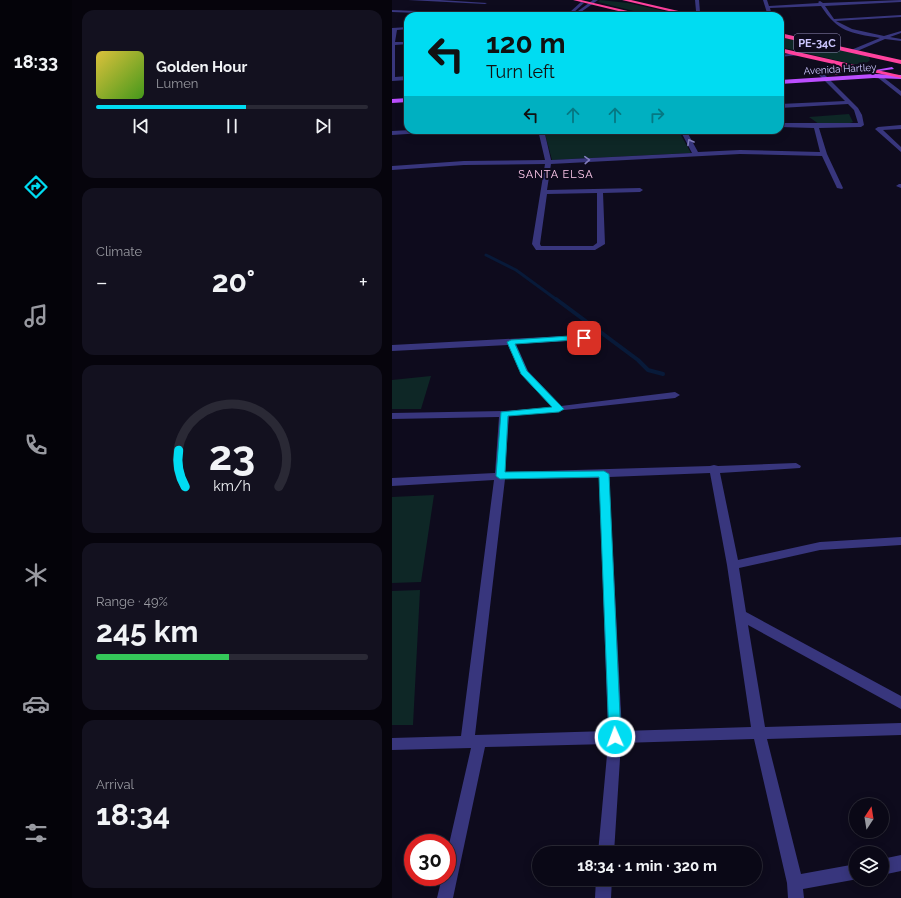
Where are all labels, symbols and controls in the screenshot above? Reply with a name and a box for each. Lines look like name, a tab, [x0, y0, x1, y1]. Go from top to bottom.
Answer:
text: 120 m	[486, 27, 566, 60]
icon: left	[420, 28, 472, 80]
road number: PE-34C	[794, 34, 840, 52]
text: 18:33	[14, 51, 58, 72]
text: Golden Hour	[156, 58, 247, 76]
text: Turn left	[486, 61, 555, 82]
street label: Avenida Hartley	[803, 62, 877, 76]
text: Lumen	[156, 76, 198, 91]
icon: left	[520, 104, 542, 126]
icon: ahead	[562, 104, 584, 126]
icon: ahead	[604, 104, 626, 126]
icon: right	[646, 104, 668, 126]
icon: previous	[130, 115, 152, 137]
icon: pause	[221, 115, 243, 137]
icon: next	[312, 115, 334, 137]
one-way arrow	[687, 139, 694, 146]
one-way arrow	[584, 156, 590, 165]
district label: SANTA ELSA	[518, 168, 594, 181]
icon: directions	[22, 173, 50, 201]
text: Climate	[96, 244, 142, 259]
text: 20°	[212, 264, 255, 299]
text: −	[96, 269, 108, 295]
text: +	[359, 269, 368, 295]
icon: music	[22, 302, 50, 330]
pin	[567, 321, 601, 355]
icon: arrive	[573, 327, 595, 349]
icon: phone	[22, 431, 50, 459]
text: 23	[209, 431, 255, 480]
text: km/h	[213, 478, 251, 494]
icon: climate	[22, 561, 50, 589]
text: Range · 49%	[96, 594, 168, 609]
text: 245 km	[96, 614, 199, 649]
icon: car	[22, 690, 50, 718]
position arrow	[594, 716, 636, 758]
text: Arrival	[96, 777, 134, 792]
text: 18:34	[96, 797, 170, 832]
north arrow	[849, 798, 889, 838]
map controls	[849, 798, 889, 886]
icon: filters	[22, 819, 50, 847]
speed limit sign: 30	[404, 834, 456, 886]
button: layers	[849, 846, 889, 886]
text: 18:34 · 1 min · 320 m	[577, 857, 717, 875]

